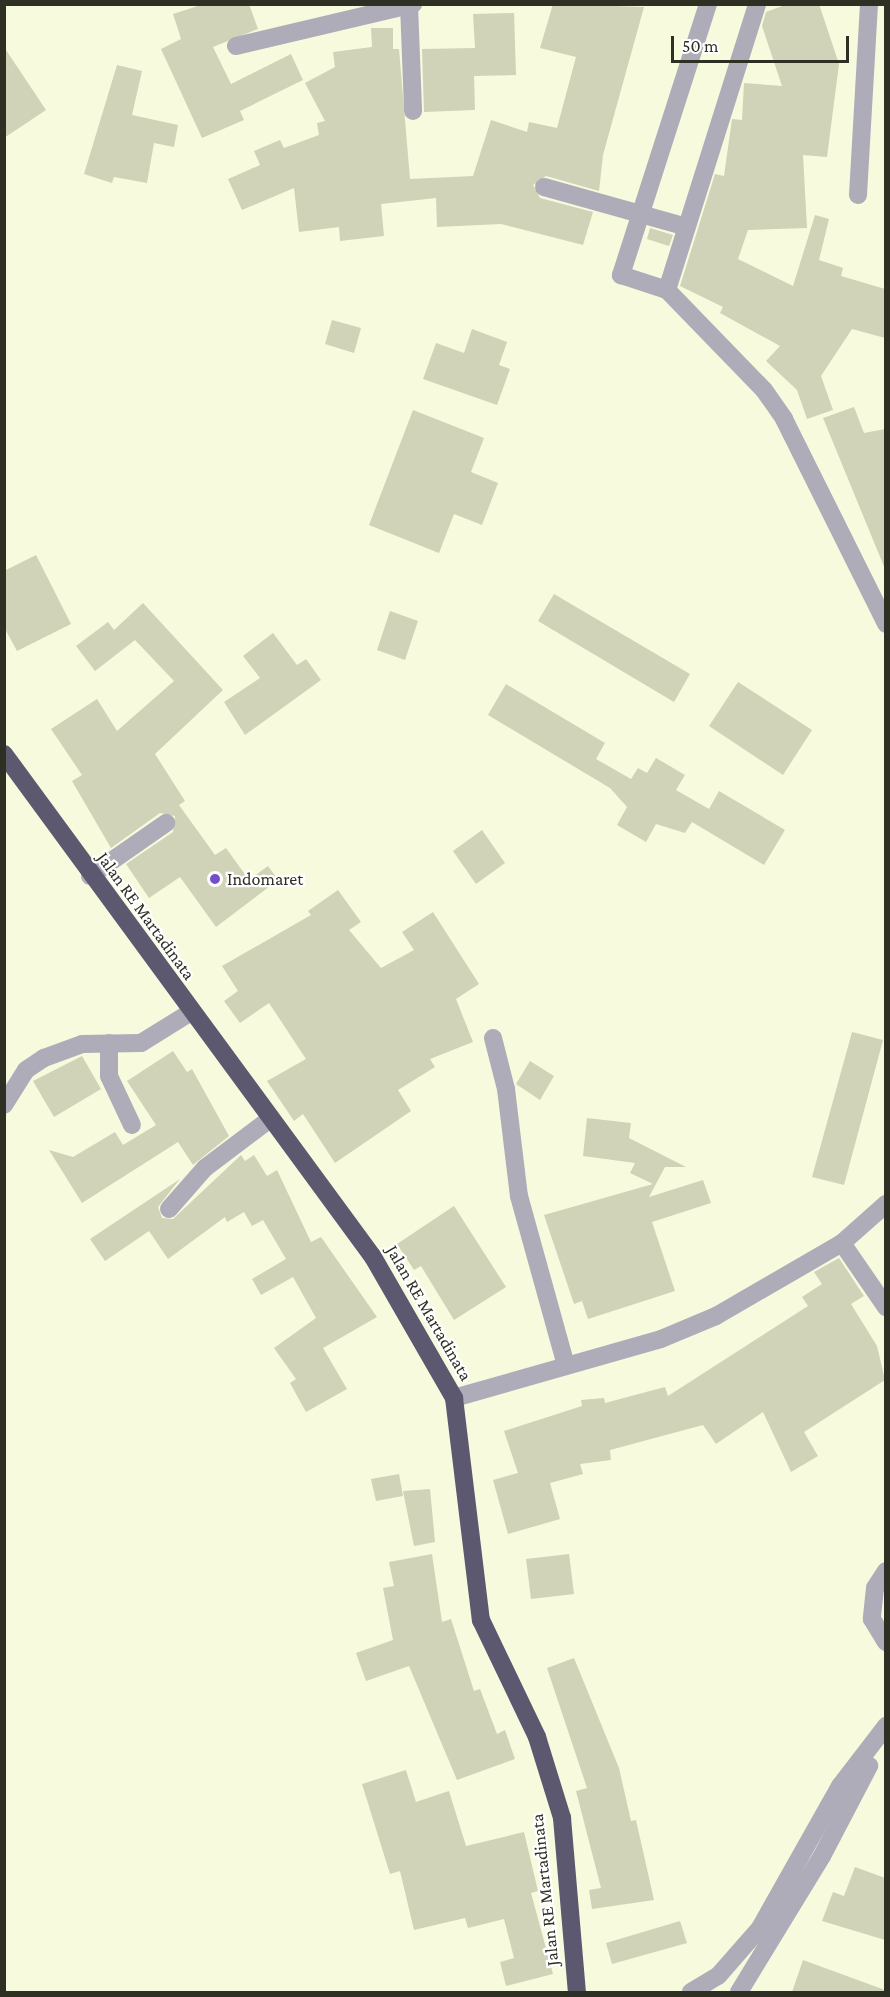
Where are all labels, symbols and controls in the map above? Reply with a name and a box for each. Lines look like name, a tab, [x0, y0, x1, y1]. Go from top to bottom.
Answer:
scale bar	[674, 24, 852, 62]
text: 50 m	[682, 36, 719, 56]
street label: Jalan RE Martadinata	[92, 848, 200, 984]
place label: Indomaret	[227, 868, 303, 890]
marker: Indomaret	[208, 872, 222, 886]
street label: Jalan RE Martadinata	[381, 1241, 477, 1385]
street label: Jalan RE Martadinata	[526, 1813, 564, 1967]

